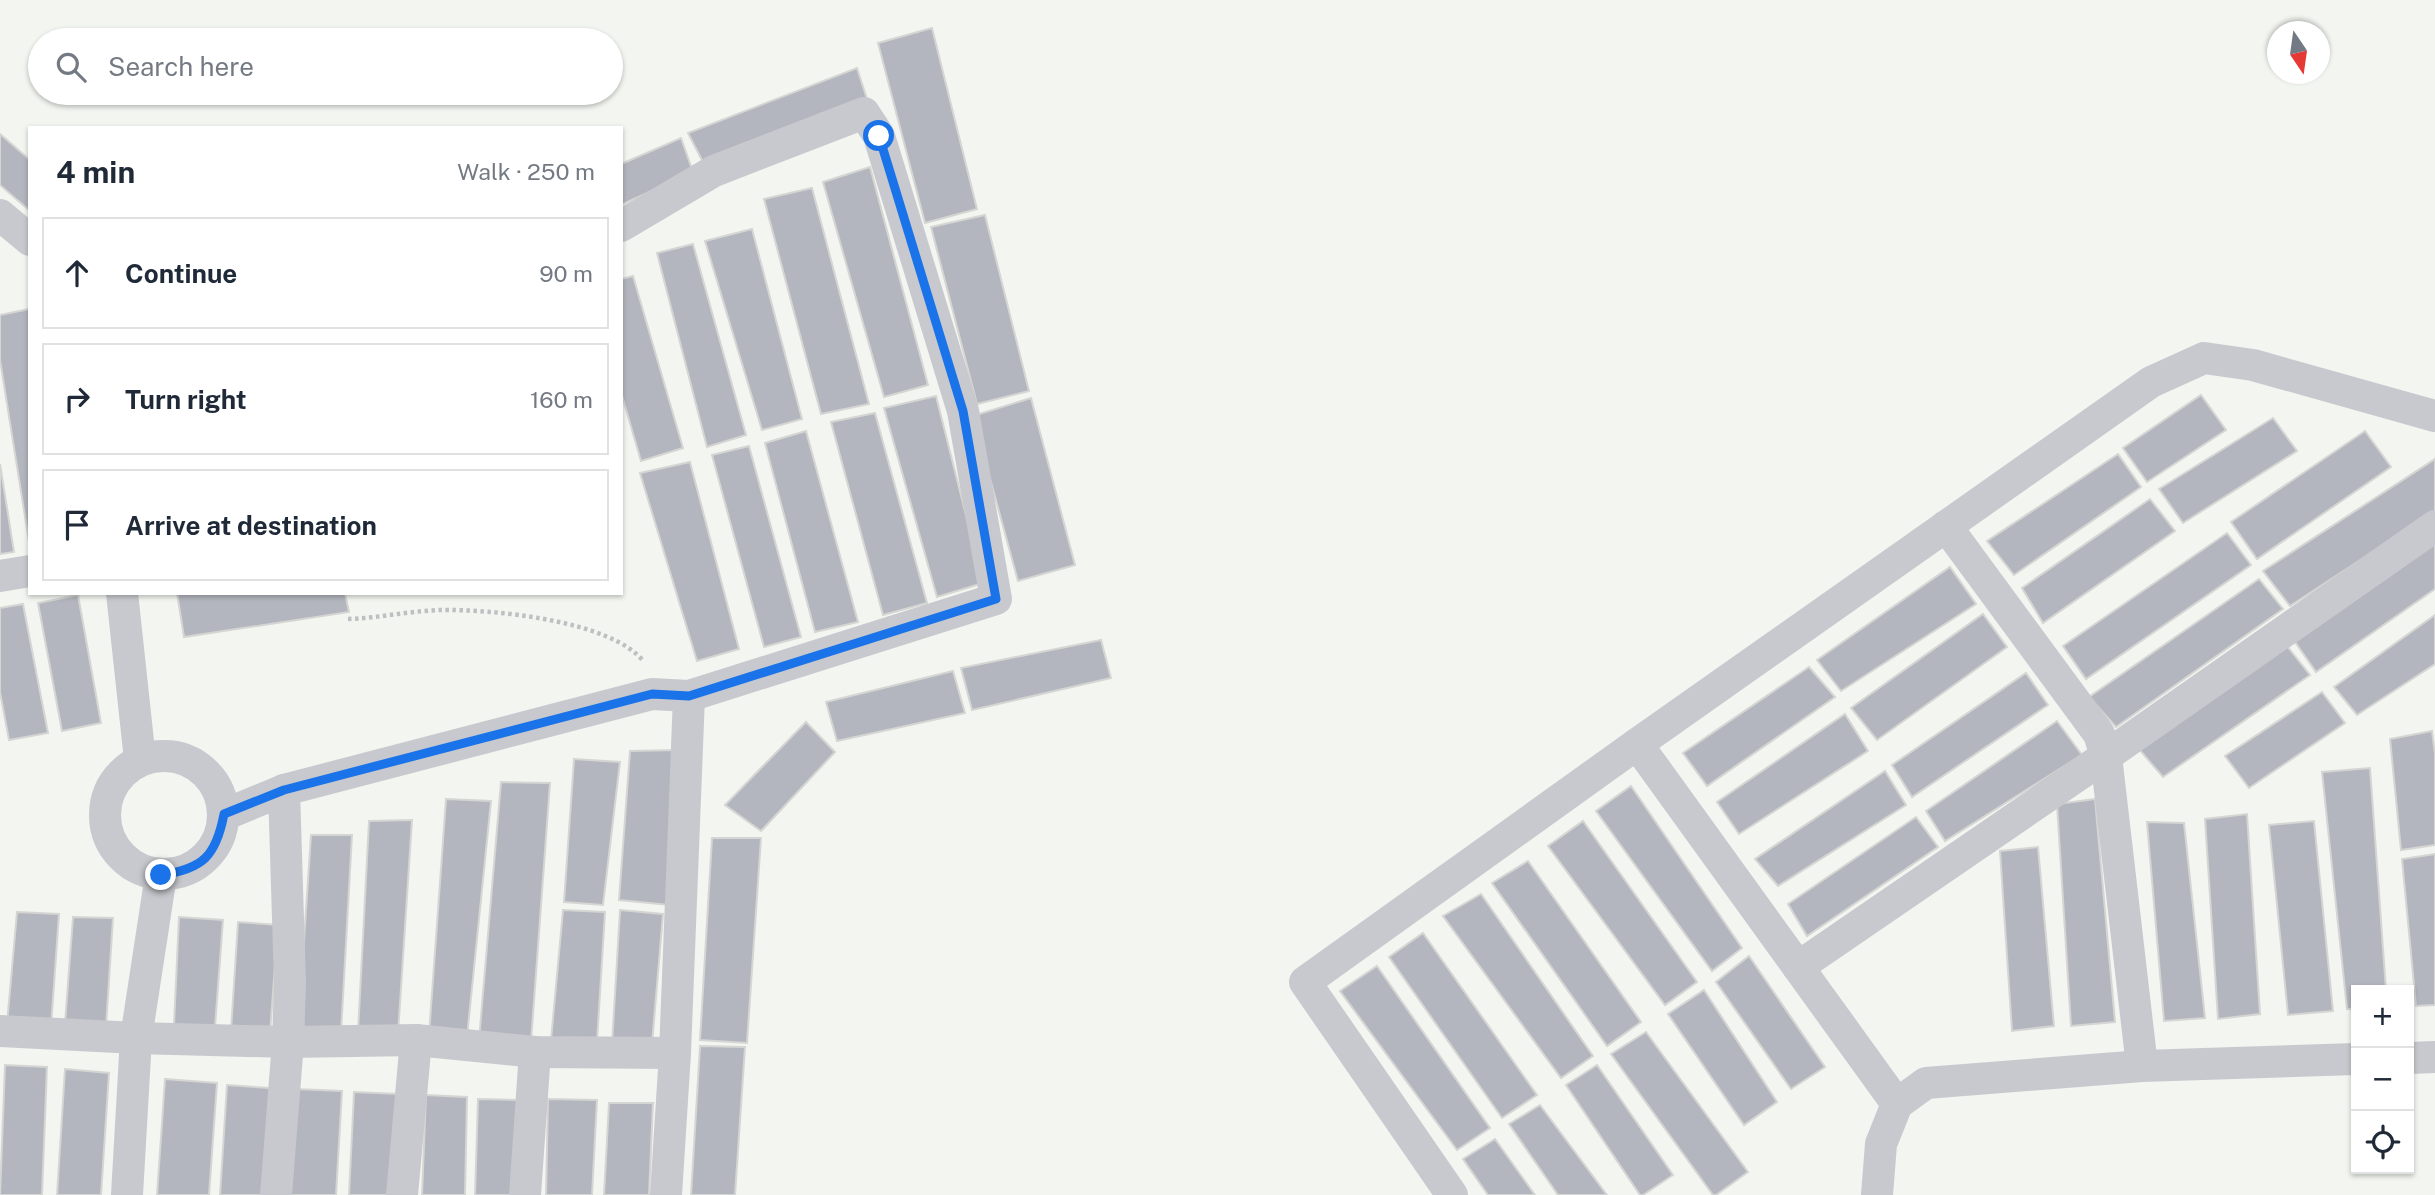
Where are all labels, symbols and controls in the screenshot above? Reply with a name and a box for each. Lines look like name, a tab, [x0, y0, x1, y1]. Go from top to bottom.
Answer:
north arrow	[2267, 21, 2330, 84]
search box	[28, 28, 623, 105]
icon: search	[52, 48, 90, 86]
text: Search here	[108, 51, 254, 82]
route start	[863, 120, 894, 151]
text: 4 min	[56, 154, 135, 190]
text: Walk · 250 m	[457, 158, 595, 185]
icon: ahead	[58, 254, 96, 292]
text: Continue	[125, 258, 237, 289]
text: 90 m	[539, 260, 593, 287]
icon: right	[58, 380, 96, 418]
text: Turn right	[125, 384, 247, 415]
text: 160 m	[530, 386, 593, 413]
icon: arrive	[58, 506, 96, 544]
text: Arrive at destination	[125, 510, 377, 541]
route end	[145, 859, 176, 890]
map controls	[2351, 985, 2414, 1174]
button: +	[2351, 985, 2414, 1048]
button: −	[2351, 1048, 2414, 1111]
button: locate	[2351, 1111, 2414, 1174]

